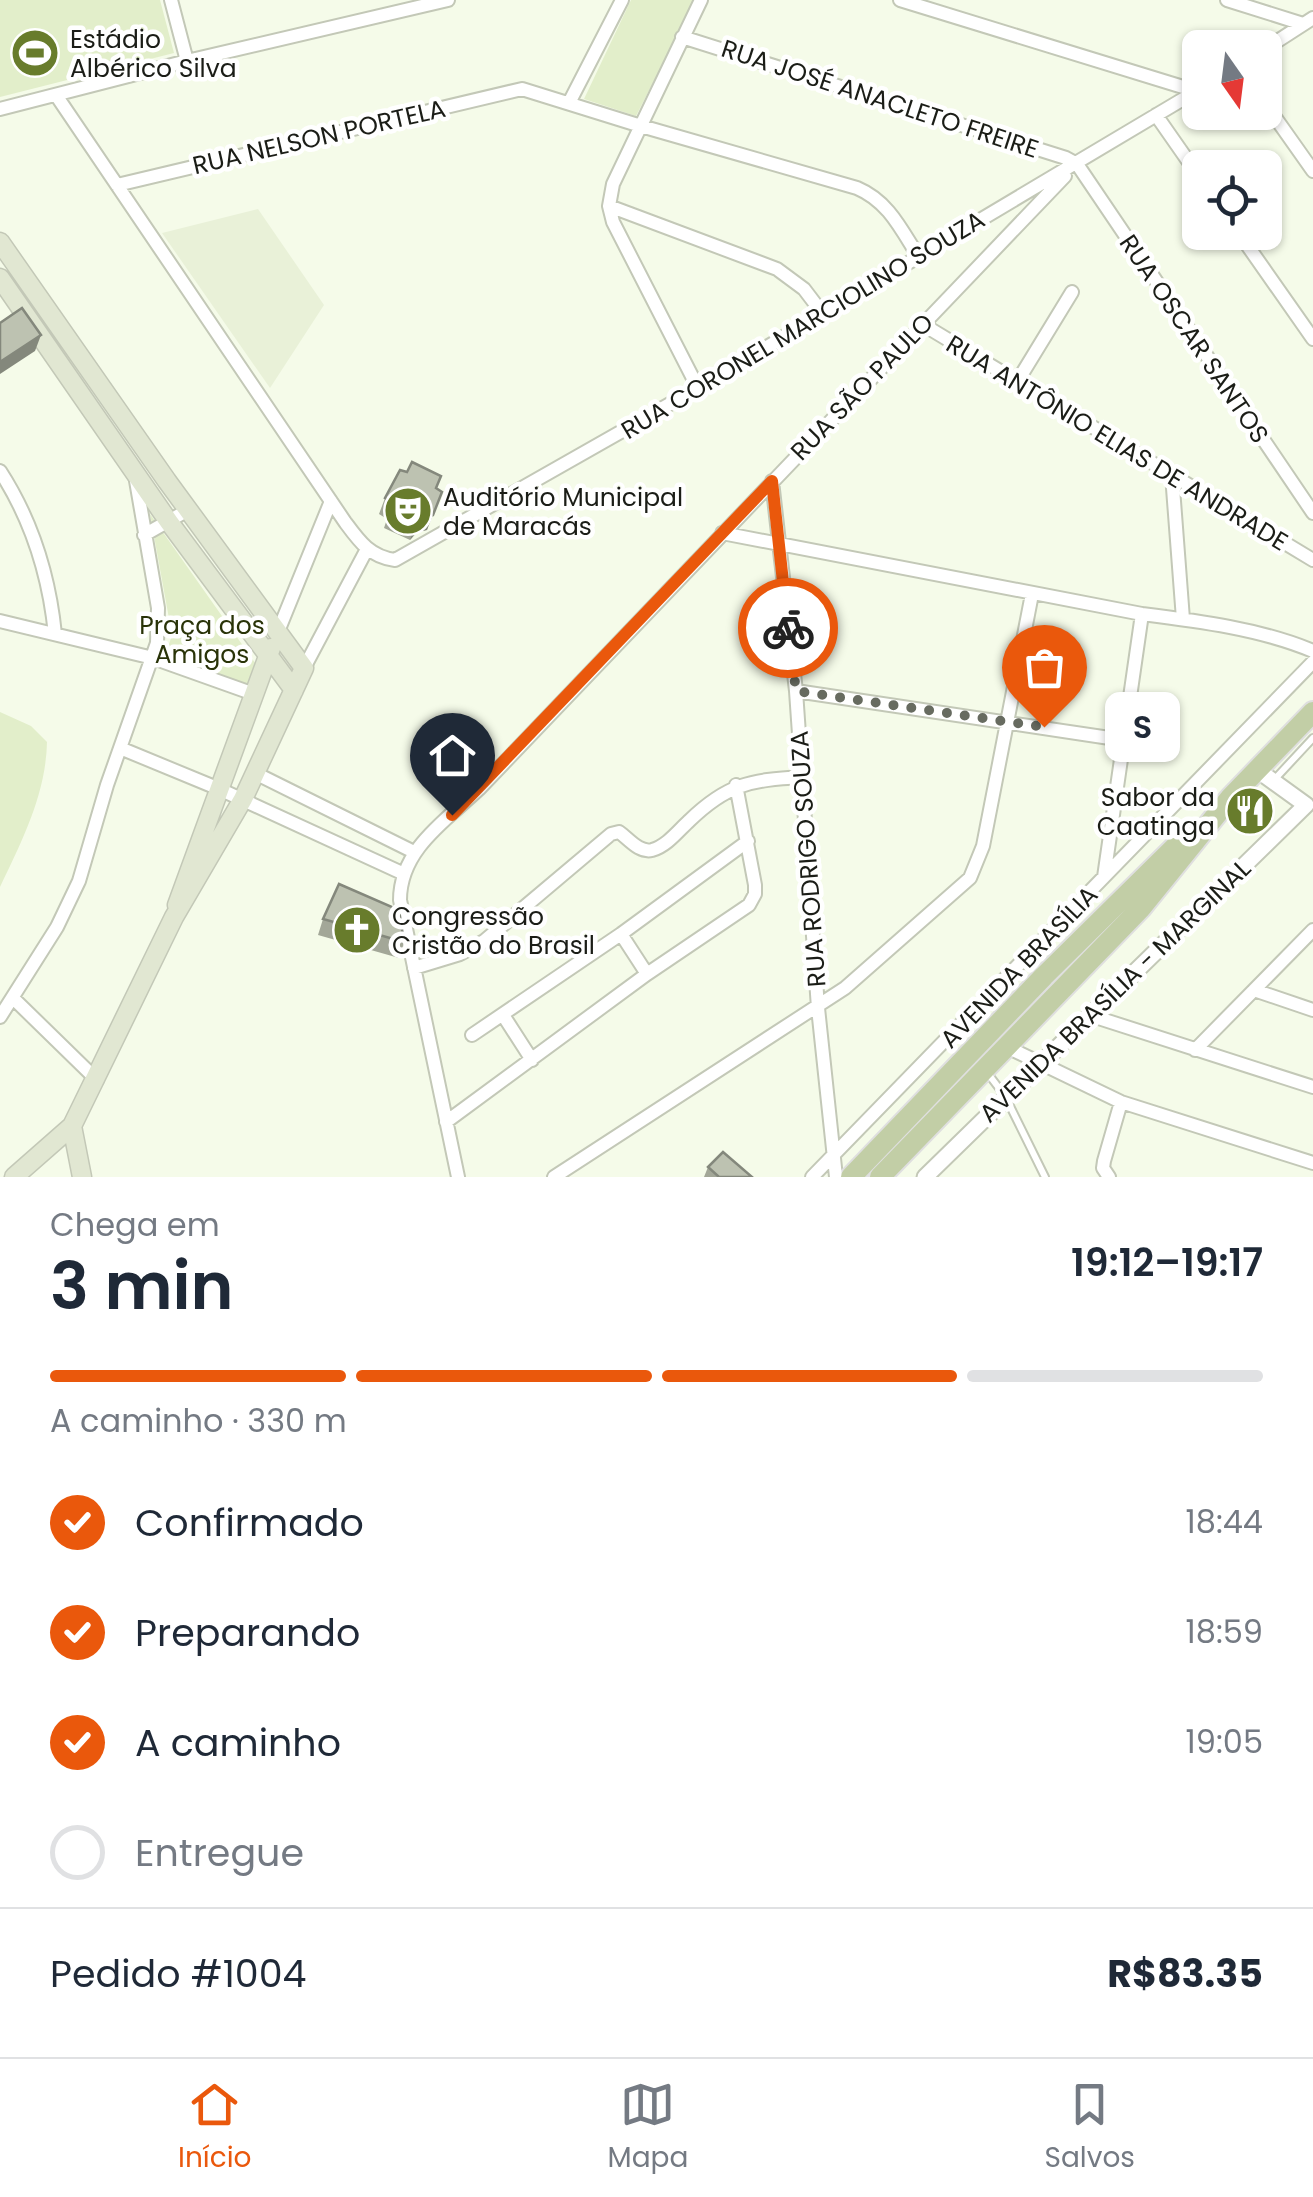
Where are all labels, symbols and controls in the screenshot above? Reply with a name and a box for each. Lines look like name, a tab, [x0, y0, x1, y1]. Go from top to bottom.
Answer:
place label: Estádio Albérico Silva	[70, 22, 237, 86]
sports icon: Estádio Albérico Silva	[9, 27, 61, 79]
north arrow	[1182, 30, 1282, 130]
map controls	[1182, 30, 1282, 250]
street label: RUA JOSÉ ANACLETO FREIRE	[717, 31, 1043, 167]
street label: RUA NELSON PORTELA	[189, 91, 449, 183]
button: locate	[1182, 150, 1282, 250]
street label: RUA CORONEL MARCIOLINO SOUZA	[615, 202, 991, 448]
street label: RUA OSCAR SANTOS	[1111, 228, 1277, 450]
street label: RUA SÃO PAULO	[783, 306, 941, 468]
street label: RUA ANTÔNIO ELIAS DE ANDRADE	[940, 327, 1294, 559]
place label: Auditório Municipal de Maracás	[443, 480, 683, 544]
theatre icon: Auditório Municipal de Maracás	[382, 485, 434, 537]
courier	[738, 578, 838, 678]
icon: bike	[761, 601, 816, 656]
park label: Praça dos Amigos	[139, 608, 265, 672]
pin	[1002, 625, 1087, 728]
icon: bag	[1017, 640, 1072, 695]
callout: S	[1104, 692, 1179, 762]
text: S	[1133, 704, 1152, 749]
pin	[410, 713, 495, 816]
icon: home	[425, 728, 480, 783]
street label: RUA RODRIGO SOUZA	[782, 730, 834, 988]
place label: Sabor da Caatinga	[1097, 780, 1215, 844]
restaurant icon: Sabor da Caatinga	[1224, 785, 1276, 837]
street label: AVENIDA BRASÍLIA - MARGINAL	[972, 851, 1259, 1130]
street label: AVENIDA BRASÍLIA	[932, 878, 1106, 1056]
place label: Congressão Cristão do Brasil	[392, 899, 595, 963]
church icon: Congressão Cristão do Brasil	[331, 904, 383, 956]
text: Chega em	[50, 1202, 220, 1247]
text: 19:12–19:17	[1071, 1236, 1263, 1289]
text: 3 min	[50, 1241, 234, 1332]
text: A caminho · 330 m	[50, 1398, 347, 1443]
icon: check	[50, 1495, 105, 1550]
text: Confirmado	[135, 1496, 364, 1549]
text: 18:44	[1185, 1499, 1263, 1544]
icon: check	[50, 1605, 105, 1660]
text: Preparando	[135, 1606, 360, 1659]
text: 18:59	[1185, 1609, 1263, 1654]
icon: check	[50, 1715, 105, 1770]
text: A caminho	[135, 1716, 341, 1769]
text: 19:05	[1186, 1719, 1263, 1764]
text: Entregue	[135, 1826, 304, 1879]
text: Pedido #1004	[50, 1947, 306, 2000]
text: R$83.35	[1107, 1947, 1263, 2000]
tab: Início	[178, 2077, 252, 2179]
tab: Mapa	[608, 2077, 688, 2179]
tab: Salvos	[1044, 2077, 1135, 2179]

